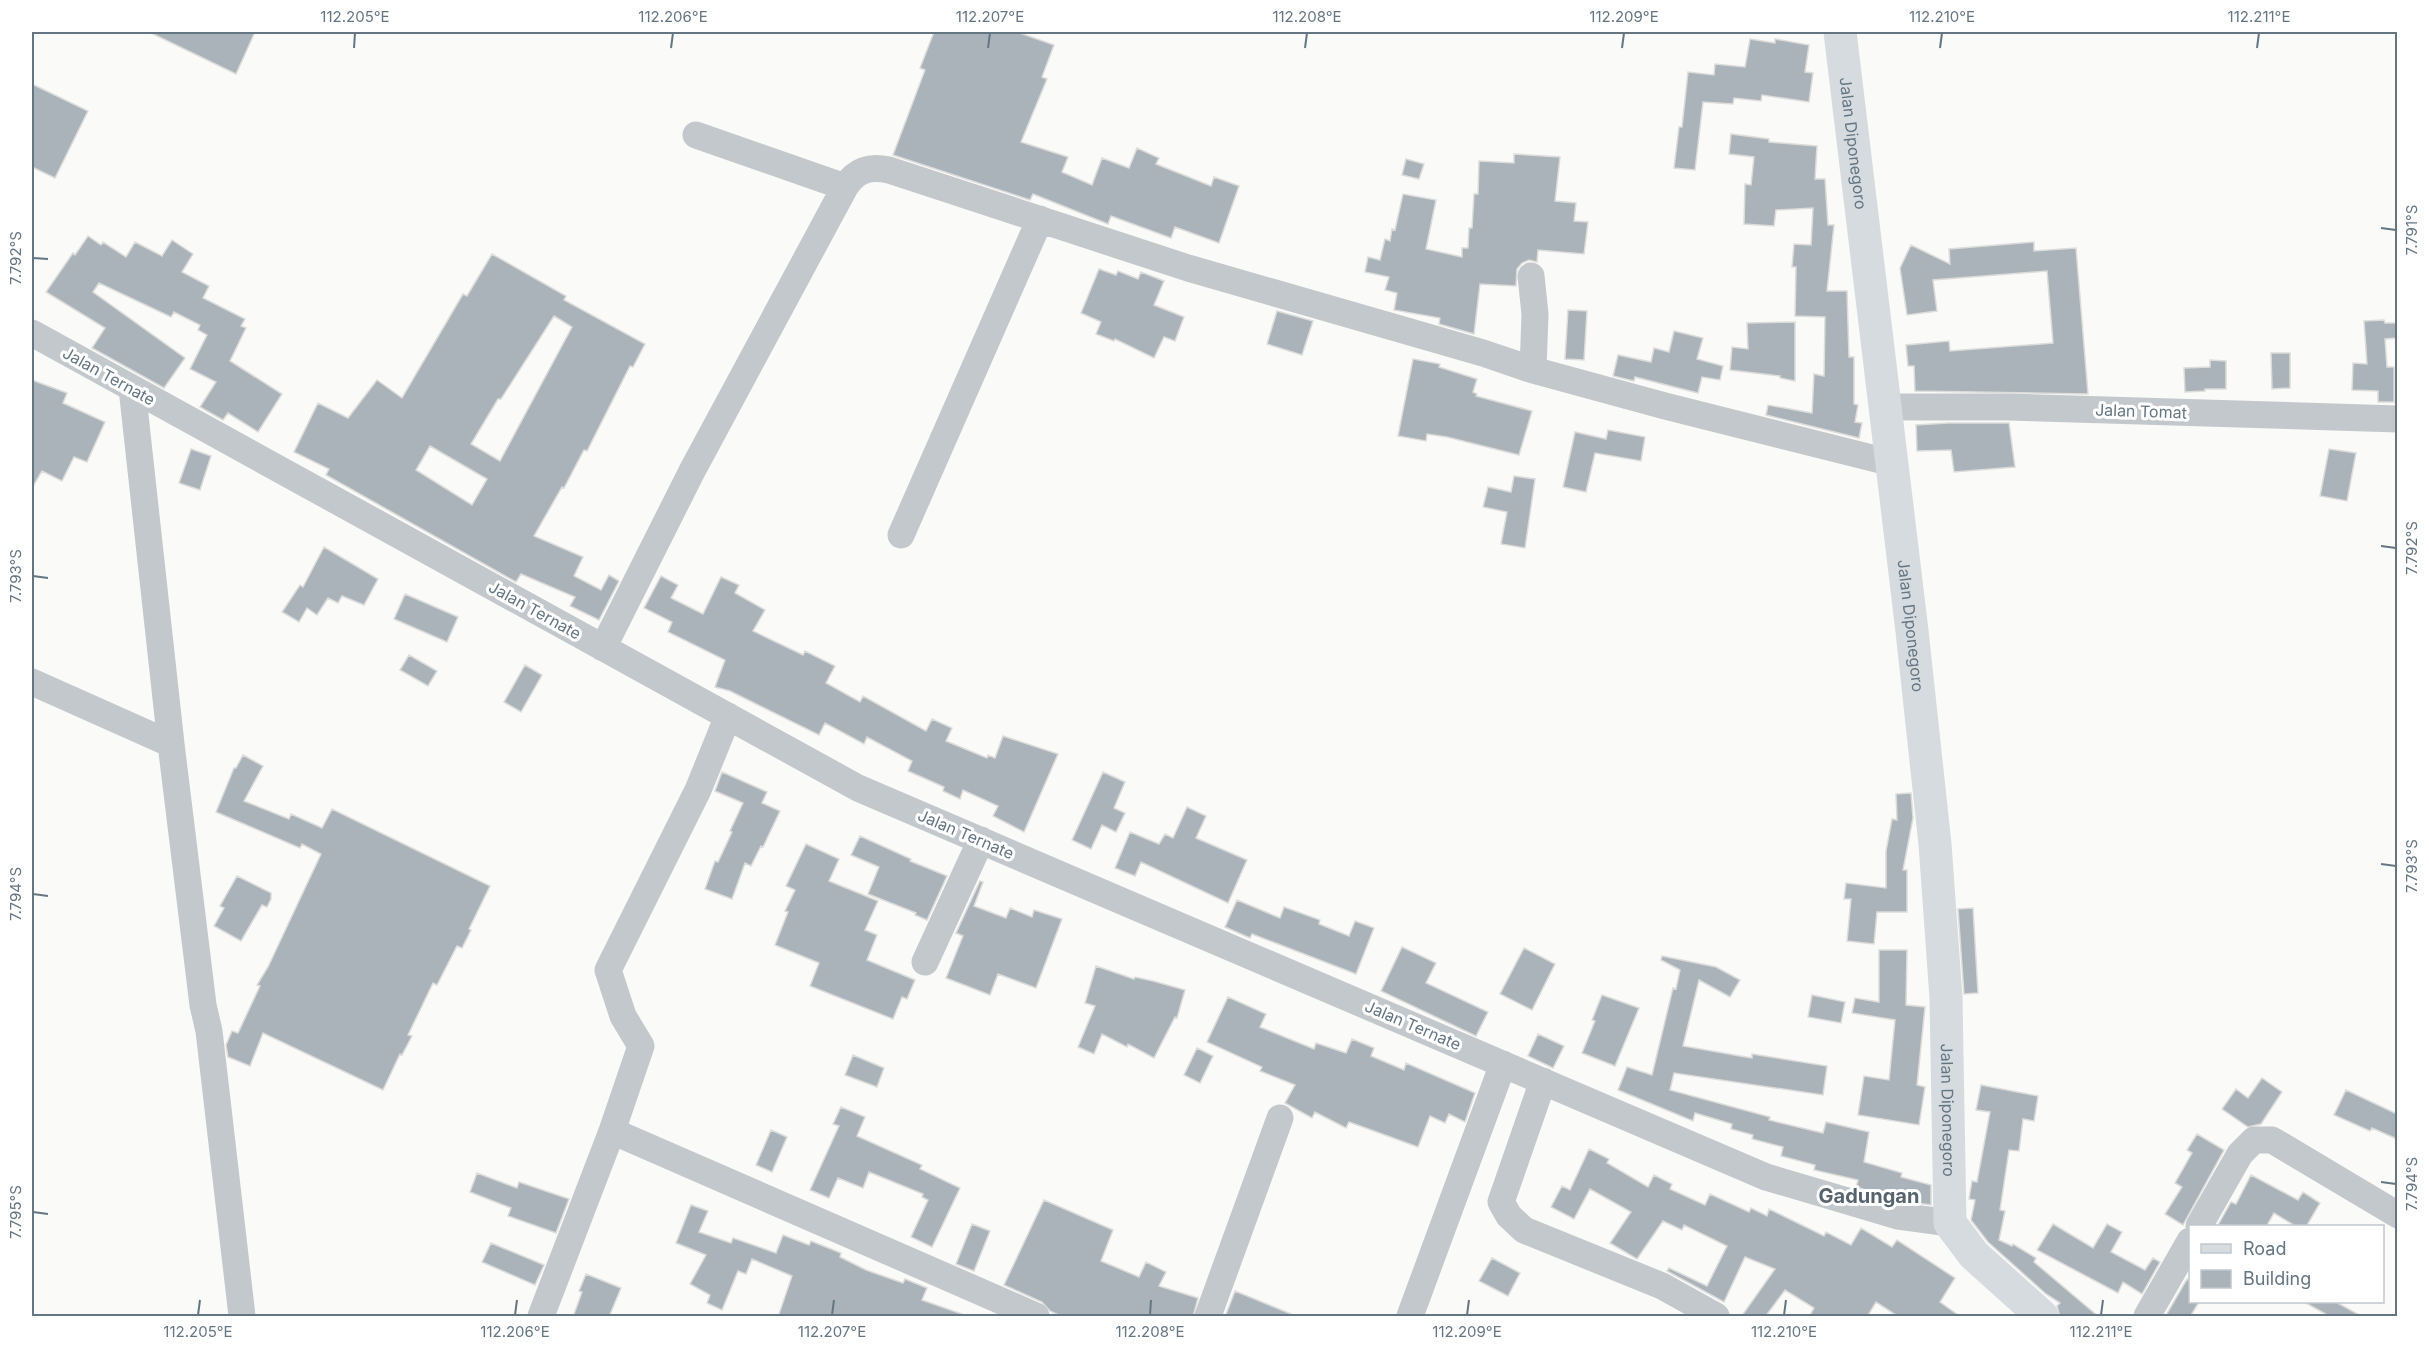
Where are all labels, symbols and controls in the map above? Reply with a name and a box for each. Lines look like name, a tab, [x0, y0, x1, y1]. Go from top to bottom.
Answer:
text: 112.205°E	[320, 7, 390, 26]
text: 112.206°E	[638, 7, 708, 26]
text: 112.207°E	[956, 7, 1024, 26]
text: 112.208°E	[1272, 7, 1342, 26]
text: 112.209°E	[1589, 7, 1659, 26]
text: 112.210°E	[1909, 7, 1975, 26]
text: 112.211°E	[2228, 7, 2290, 26]
street label: Jalan Diponegoro	[1835, 76, 1871, 211]
text: 7.791°S	[2402, 205, 2421, 255]
text: 7.792°S	[6, 231, 25, 285]
street label: Jalan Ternate	[59, 342, 159, 410]
street label: Jalan Tomat	[2095, 399, 2187, 423]
text: 7.792°S	[2402, 521, 2421, 575]
text: 7.793°S	[6, 549, 25, 603]
street label: Jalan Diponegoro	[1893, 558, 1929, 693]
street label: Jalan Ternate	[485, 576, 585, 644]
street label: Jalan Ternate	[915, 805, 1017, 863]
text: 7.793°S	[2402, 839, 2421, 893]
text: 7.794°S	[6, 867, 25, 921]
street label: Jalan Ternate	[1362, 996, 1464, 1054]
street label: Jalan Diponegoro	[1937, 1043, 1959, 1177]
text: 7.794°S	[2402, 1157, 2421, 1211]
district label: Gadungan	[1819, 1184, 1919, 1208]
text: 7.795°S	[6, 1185, 25, 1239]
legend	[2189, 1225, 2384, 1303]
text: Road	[2243, 1238, 2286, 1259]
text: Building	[2243, 1268, 2311, 1289]
text: 112.205°E	[163, 1322, 233, 1341]
text: 112.206°E	[480, 1322, 550, 1341]
text: 112.207°E	[798, 1322, 866, 1341]
text: 112.208°E	[1115, 1322, 1185, 1341]
text: 112.209°E	[1432, 1322, 1502, 1341]
text: 112.210°E	[1751, 1322, 1817, 1341]
text: 112.211°E	[2070, 1322, 2132, 1341]

